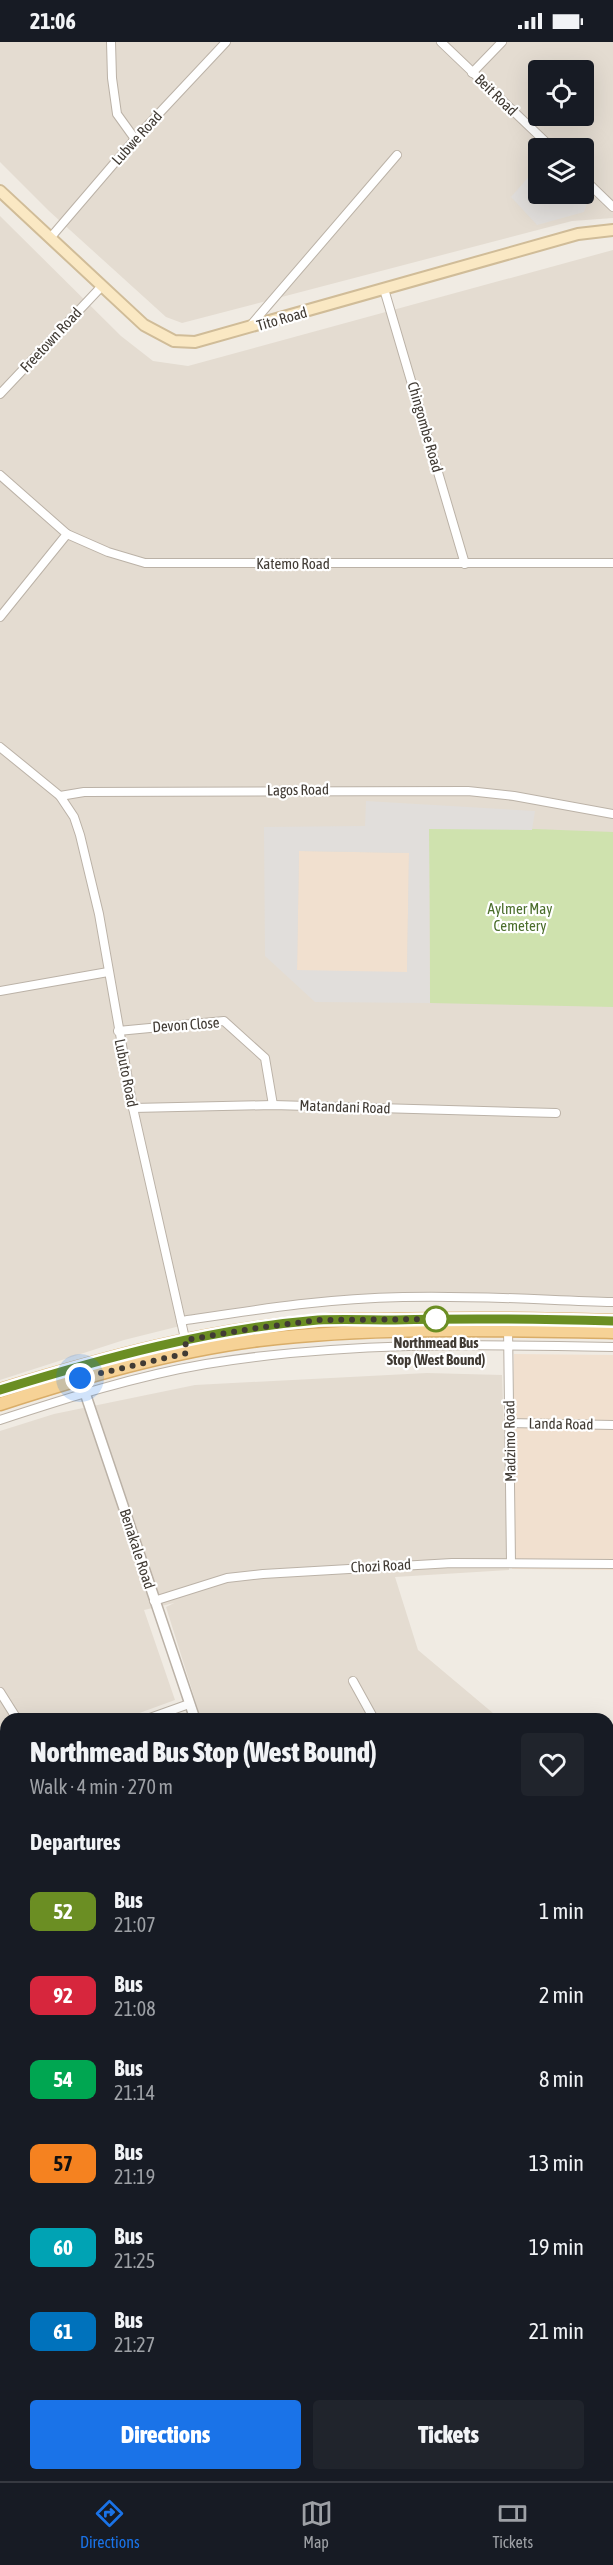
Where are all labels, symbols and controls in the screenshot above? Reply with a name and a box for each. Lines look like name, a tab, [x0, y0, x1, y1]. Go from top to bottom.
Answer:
text: 21:06	[30, 8, 76, 34]
map controls	[528, 60, 594, 204]
button: locate	[528, 60, 594, 126]
street label: Beit Road	[472, 70, 521, 119]
street label: Lubwe Road	[108, 107, 165, 168]
button: layers	[528, 138, 594, 204]
street label: Tito Road	[255, 303, 309, 334]
street label: Freetown Road	[17, 304, 85, 375]
street label: Chingombe Road	[404, 380, 447, 474]
street label: Katemo Road	[256, 555, 330, 572]
street label: Lagos Road	[267, 780, 329, 799]
park label: Aylmer May Cemetery	[488, 900, 552, 934]
street label: Devon Close	[152, 1014, 220, 1035]
street label: Lubuto Road	[112, 1037, 141, 1109]
street label: Matandani Road	[299, 1096, 391, 1117]
marker: Northmead Bus Stop (West Bound)	[423, 1306, 449, 1332]
place label: Northmead Bus Stop (West Bound)	[387, 1334, 485, 1368]
your location	[65, 1363, 95, 1393]
street label: Madzimo Road	[500, 1400, 519, 1482]
street label: Landa Road	[528, 1414, 594, 1433]
street label: Benakale Road	[117, 1507, 158, 1591]
street label: Chozi Road	[350, 1555, 412, 1576]
button: heart	[521, 1733, 584, 1796]
text: Northmead Bus Stop (West Bound)	[30, 1736, 377, 1768]
text: Walk · 4 min · 270 m	[30, 1775, 173, 1798]
text: Departures	[30, 1829, 120, 1855]
text: Bus	[114, 1887, 143, 1913]
text: 1 min	[539, 1898, 584, 1924]
text: 52	[53, 1899, 73, 1923]
text: 21:07	[114, 1913, 156, 1936]
text: Bus	[114, 1971, 143, 1997]
text: 2 min	[539, 1982, 584, 2008]
text: 92	[53, 1983, 73, 2007]
text: 21:08	[114, 1997, 156, 2020]
text: Bus	[114, 2055, 143, 2081]
text: 8 min	[539, 2066, 584, 2092]
text: 54	[53, 2067, 73, 2091]
text: 21:14	[114, 2081, 155, 2104]
text: Bus	[114, 2139, 143, 2165]
text: 13 min	[529, 2150, 584, 2176]
text: 57	[53, 2151, 73, 2175]
text: 21:19	[114, 2165, 155, 2188]
text: Bus	[114, 2223, 143, 2249]
text: 19 min	[529, 2234, 584, 2260]
text: 60	[53, 2235, 73, 2259]
text: 21:25	[114, 2249, 155, 2272]
text: Bus	[114, 2307, 143, 2333]
text: 21 min	[529, 2318, 584, 2344]
text: 61	[53, 2319, 73, 2343]
text: 21:27	[114, 2333, 155, 2356]
button: Directions	[30, 2400, 301, 2469]
button: Tickets	[313, 2400, 584, 2469]
tab: Directions	[80, 2497, 140, 2551]
tab: Map	[300, 2497, 333, 2551]
tab: Tickets	[492, 2497, 533, 2551]

